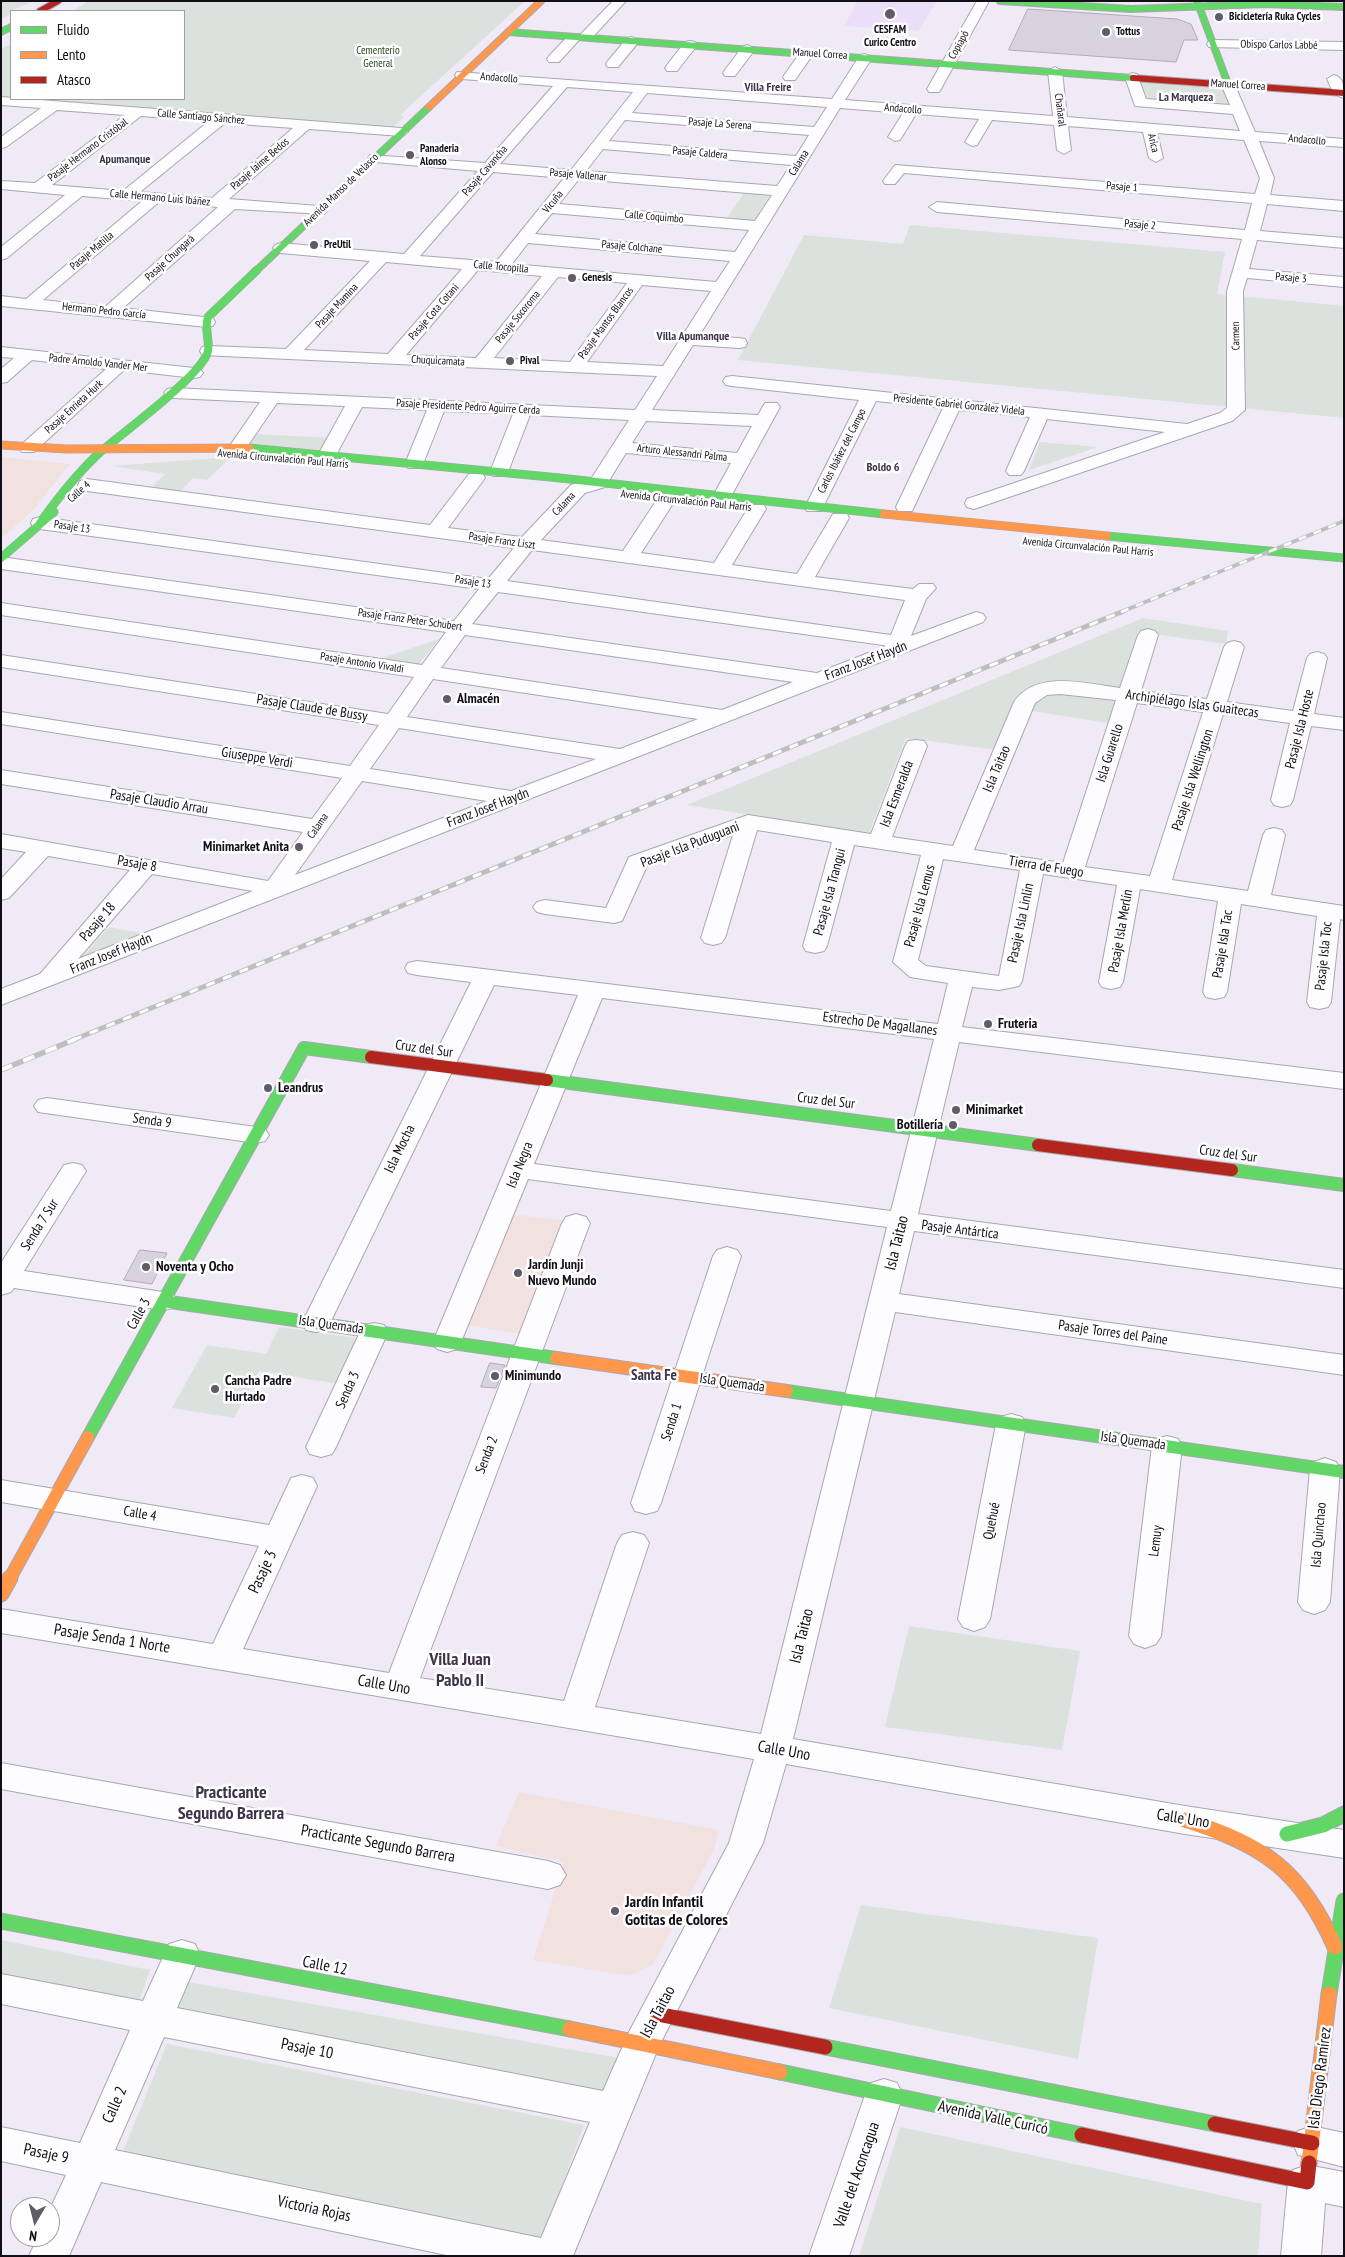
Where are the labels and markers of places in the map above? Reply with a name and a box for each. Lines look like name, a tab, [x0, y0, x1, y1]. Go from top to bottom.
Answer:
marker: CESFAM Curico Centro	[883, 7, 897, 21]
place label: Bicicletería Ruka Cycles	[1229, 10, 1321, 24]
marker: Bicicletería Ruka Cycles	[1213, 11, 1225, 23]
place label: CESFAM Curico Centro	[864, 23, 916, 49]
place label: Tottus	[1116, 25, 1140, 39]
marker: Tottus	[1100, 26, 1112, 38]
place label: Panaderia Alonso	[420, 142, 459, 168]
marker: Panaderia Alonso	[404, 149, 416, 161]
place label: PreUtil	[324, 238, 351, 252]
marker: PreUtil	[308, 239, 320, 251]
place label: Genesis	[582, 271, 612, 285]
marker: Genesis	[566, 272, 578, 284]
place label: Pival	[520, 354, 539, 368]
marker: Pival	[504, 355, 516, 367]
place label: Almacén	[457, 691, 499, 707]
marker: Almacén	[441, 693, 453, 705]
place label: Minimarket Anita	[203, 839, 289, 855]
marker: Minimarket Anita	[293, 841, 305, 853]
place label: Fruteria	[998, 1016, 1037, 1032]
marker: Fruteria	[982, 1018, 994, 1030]
place label: Leandrus	[278, 1080, 323, 1096]
marker: Leandrus	[262, 1082, 274, 1094]
place label: Minimarket	[966, 1102, 1023, 1118]
marker: Minimarket	[950, 1104, 962, 1116]
place label: Botillería	[897, 1117, 943, 1133]
marker: Botillería	[947, 1119, 959, 1131]
place label: Jardín Junji Nuevo Mundo	[528, 1257, 597, 1290]
place label: Noventa y Ocho	[156, 1259, 234, 1275]
marker: Noventa y Ocho	[140, 1261, 152, 1273]
marker: Jardín Junji Nuevo Mundo	[512, 1267, 524, 1279]
place label: Minimundo	[505, 1368, 561, 1384]
marker: Minimundo	[489, 1370, 501, 1382]
place label: Cancha Padre Hurtado	[225, 1373, 292, 1405]
marker: Cancha Padre Hurtado	[209, 1383, 221, 1395]
place label: Jardín Infantil Gotitas de Colores	[625, 1892, 728, 1930]
marker: Jardín Infantil Gotitas de Colores	[609, 1905, 621, 1917]

